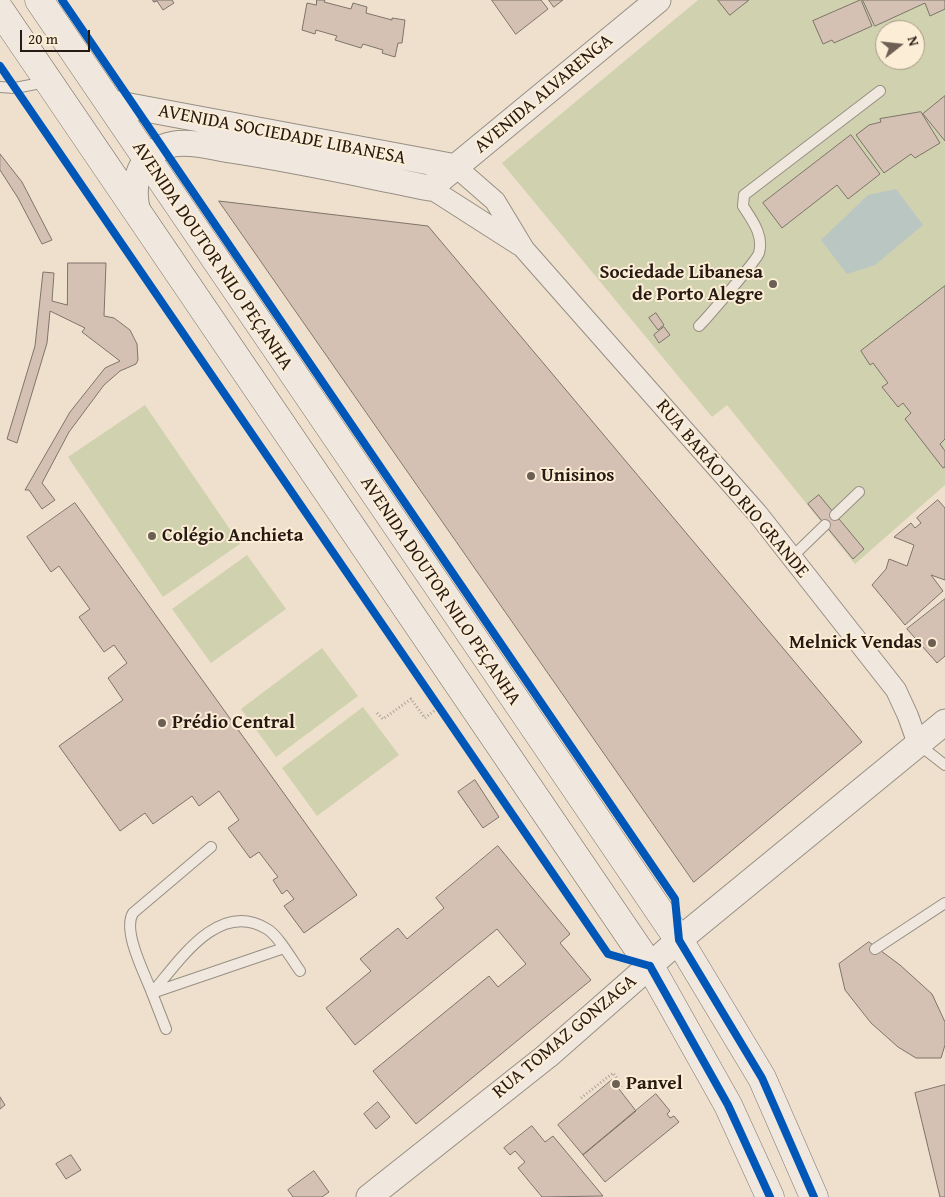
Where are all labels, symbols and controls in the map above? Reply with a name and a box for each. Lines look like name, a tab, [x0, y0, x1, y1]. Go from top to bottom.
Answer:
scale bar	[22, 20, 92, 52]
north arrow	[875, 20, 925, 70]
text: 20 m	[28, 28, 58, 49]
street label: AVENIDA ALVARENGA	[470, 29, 618, 159]
text: N	[903, 34, 924, 48]
street label: AVENIDA SOCIEDADE LIBANESA	[156, 100, 408, 170]
street label: AVENIDA DOUTOR NILO PEÇANHA	[127, 137, 297, 375]
place label: Sociedade Libanesa de Porto Alegre	[599, 262, 763, 306]
marker: Sociedade Libanesa de Porto Alegre	[767, 278, 779, 290]
street label: RUA BARÃO DO RIO GRANDE	[651, 395, 813, 583]
place label: Unisinos	[541, 465, 614, 487]
marker: Unisinos	[525, 470, 537, 482]
street label: AVENIDA DOUTOR NILO PEÇANHA	[355, 472, 525, 710]
place label: Colégio Anchieta	[162, 525, 304, 547]
marker: Colégio Anchieta	[146, 530, 158, 542]
place label: Melnick Vendas	[789, 632, 922, 654]
marker: Melnick Vendas	[926, 637, 938, 649]
place label: Prédio Central	[172, 712, 295, 734]
marker: Prédio Central	[156, 717, 168, 729]
street label: RUA TOMAZ GONZAGA	[488, 970, 642, 1104]
place label: Panvel	[626, 1073, 683, 1095]
marker: Panvel	[610, 1078, 622, 1090]

